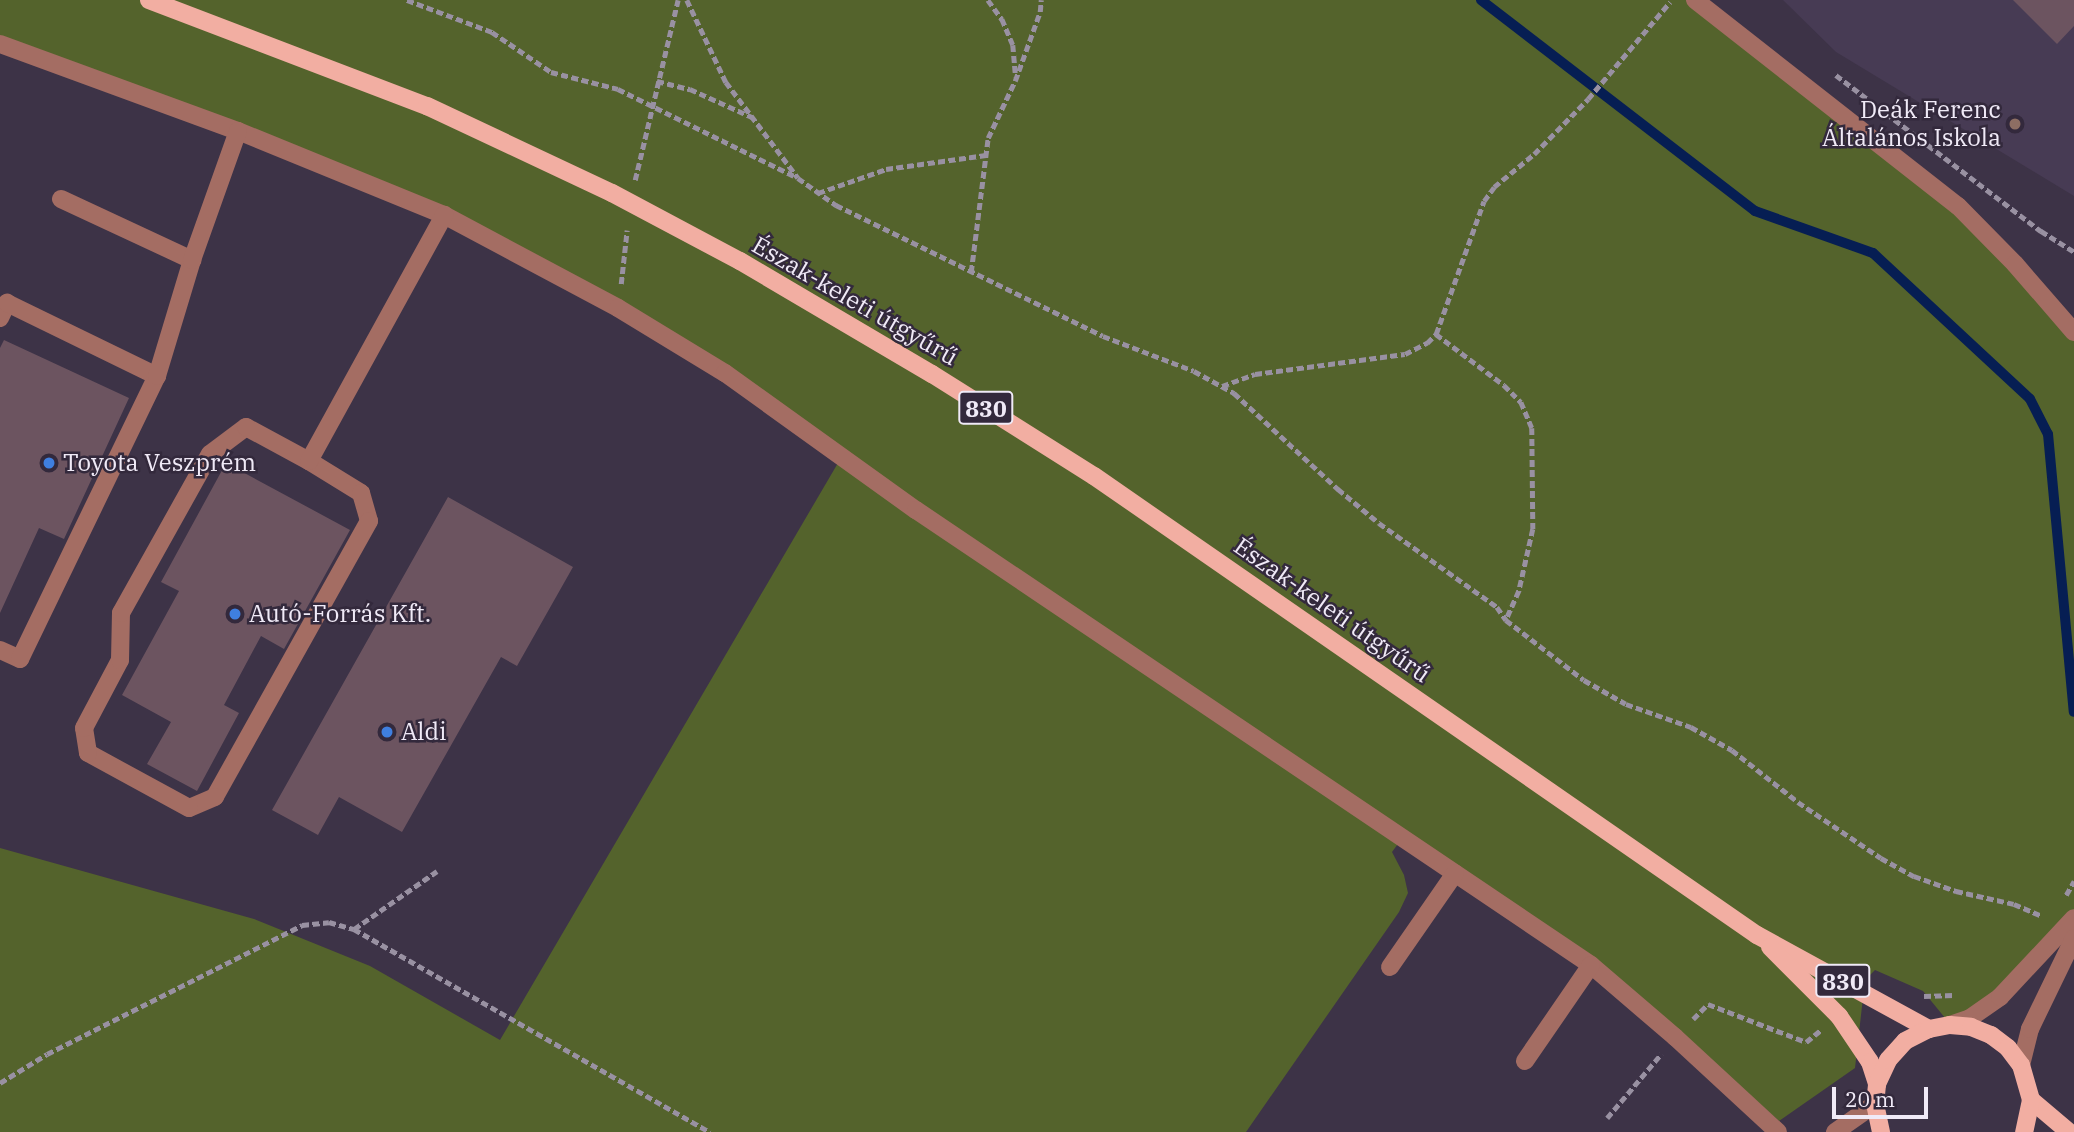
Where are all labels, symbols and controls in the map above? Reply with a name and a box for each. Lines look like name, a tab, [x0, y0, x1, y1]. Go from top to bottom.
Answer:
place label: Deák Ferenc Általános Iskola	[1822, 96, 2001, 152]
marker: Deák Ferenc Általános Iskola	[2007, 116, 2023, 132]
street label: Észak-keleti útgyűrű	[747, 230, 963, 372]
road number: 830	[958, 388, 1014, 428]
place label: Toyota Veszprém	[63, 449, 256, 477]
marker: Toyota Veszprém	[41, 455, 57, 471]
street label: Észak-keleti útgyűrű	[1228, 531, 1436, 689]
place label: Autó-Forrás Kft.	[249, 600, 431, 628]
marker: Autó-Forrás Kft.	[227, 606, 243, 622]
place label: Aldi	[401, 718, 447, 746]
marker: Aldi	[379, 724, 395, 740]
road number: 830	[1815, 962, 1871, 1000]
scale bar	[1836, 1072, 1932, 1116]
text: 20 m	[1845, 1085, 1895, 1113]

